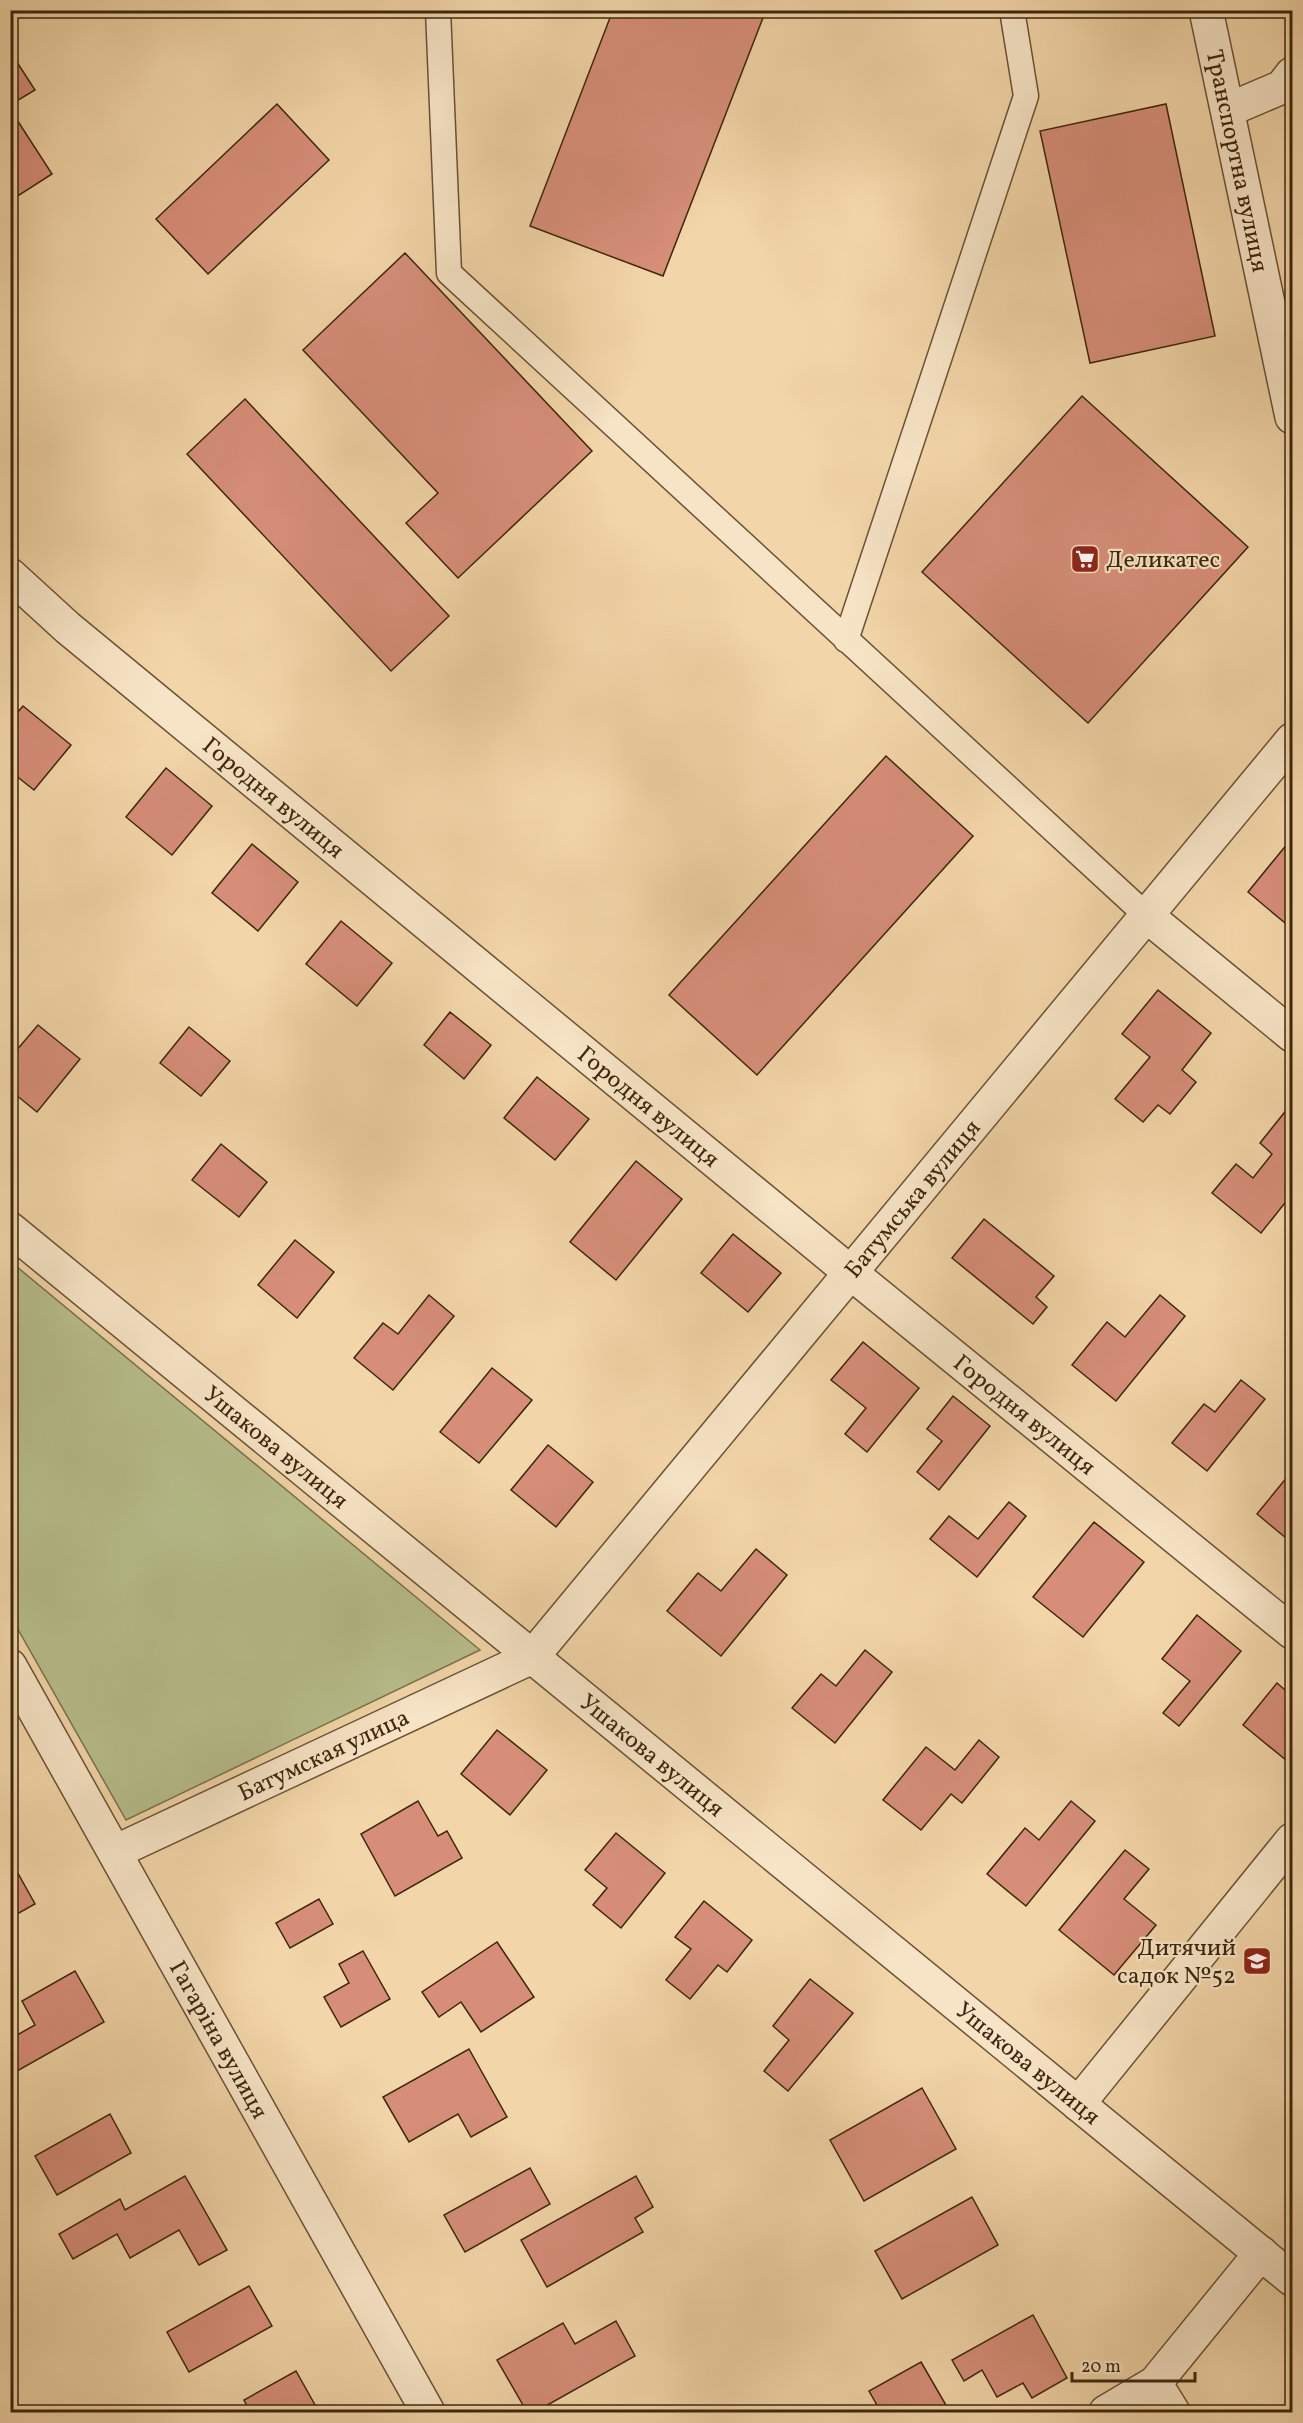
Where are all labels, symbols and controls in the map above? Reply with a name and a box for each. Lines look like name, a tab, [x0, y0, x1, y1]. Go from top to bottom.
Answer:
street label: Транспортна вулиця	[1196, 47, 1276, 275]
supermarket icon: Деликатес	[1069, 543, 1101, 575]
place label: Деликатес	[1106, 544, 1220, 578]
street label: Городня вулиця	[194, 730, 351, 868]
street label: Городня вулиця	[569, 1039, 726, 1177]
street label: Батумська вулиця	[838, 1113, 990, 1286]
street label: Городня вулиця	[945, 1347, 1102, 1484]
street label: Ушакова вулиця	[195, 1379, 355, 1518]
street label: Ушакова вулиця	[571, 1687, 731, 1826]
street label: Батумская улица	[233, 1702, 415, 1811]
place label: Дитячий садок №52	[1117, 1932, 1236, 1994]
school or university icon: Дитячий садок №52	[1241, 1945, 1273, 1977]
street label: Гагаріна вулиця	[159, 1955, 275, 2126]
street label: Ушакова вулиця	[947, 1995, 1107, 2134]
scale bar	[1072, 2345, 1195, 2383]
text: 20 m	[1081, 2355, 1121, 2380]

